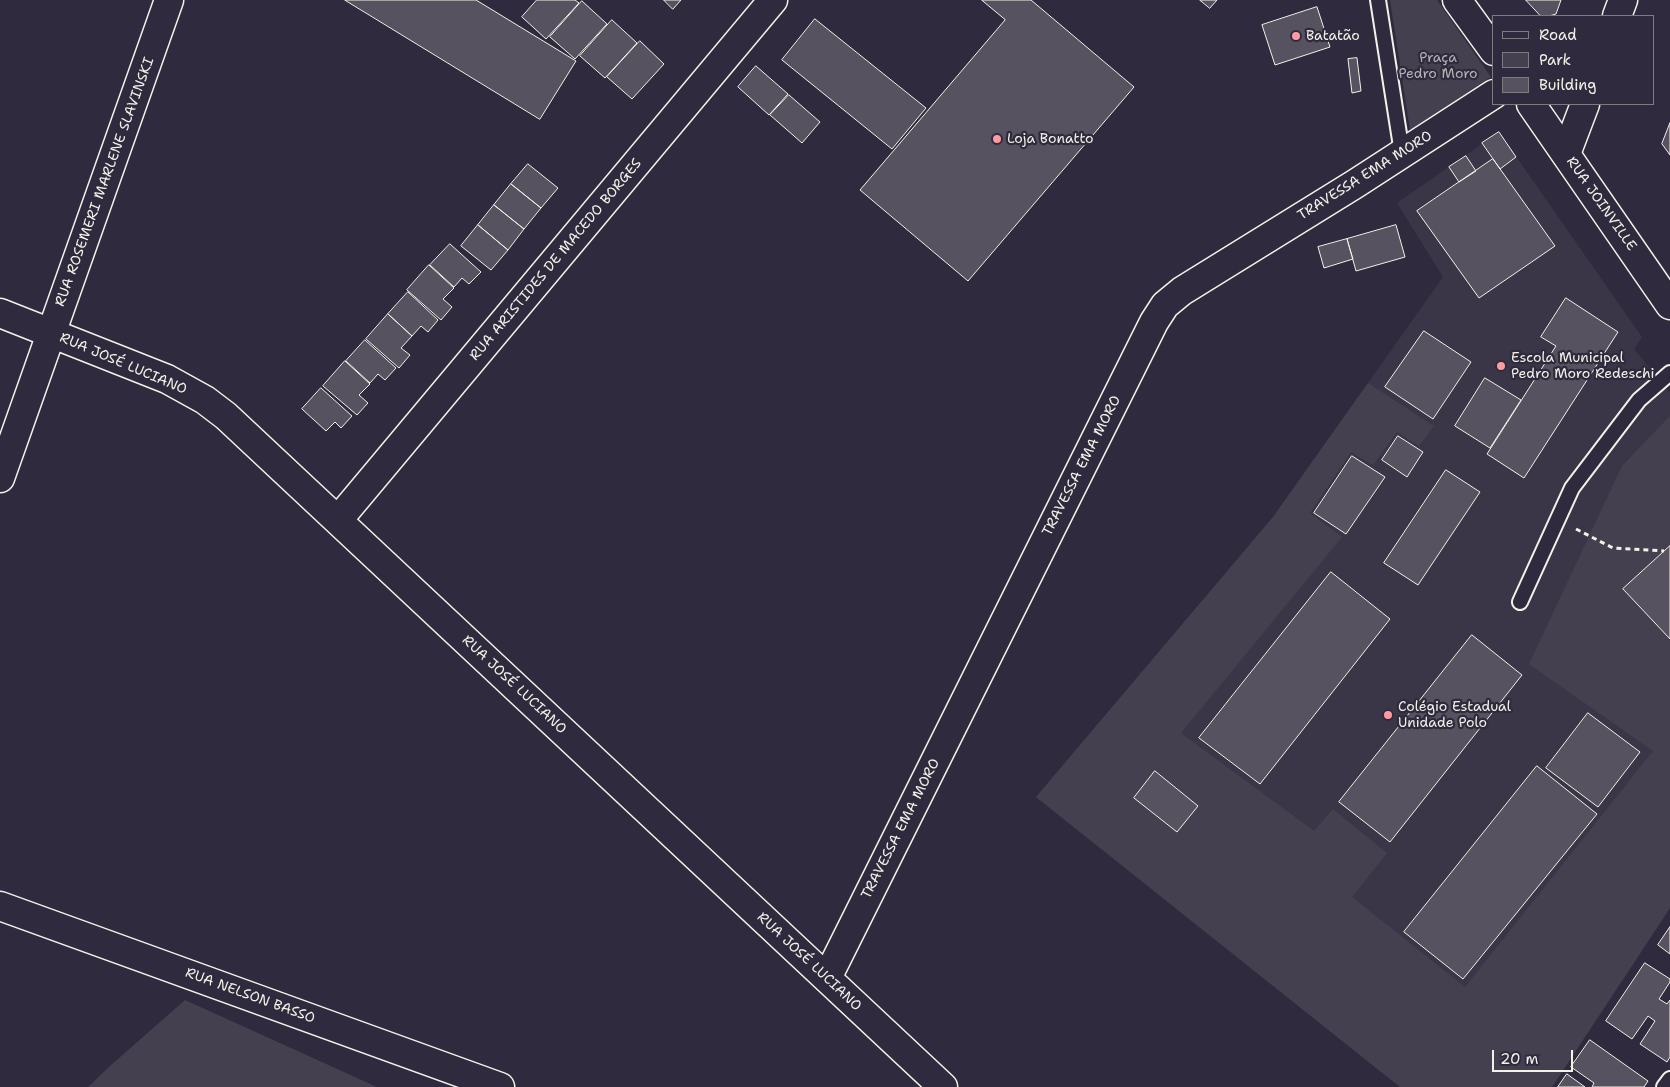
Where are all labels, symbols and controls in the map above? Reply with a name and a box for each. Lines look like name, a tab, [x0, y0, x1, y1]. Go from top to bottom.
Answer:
legend	[1492, 15, 1655, 105]
text: Road	[1539, 25, 1577, 45]
place label: Batatão	[1306, 28, 1360, 44]
marker: Batatão	[1290, 30, 1302, 42]
park label: Praça Pedro Moro	[1398, 50, 1478, 82]
text: Park	[1539, 50, 1571, 70]
street label: RUA ROSEMERI MARLENE SLAVINSKI	[52, 55, 158, 309]
text: Building	[1539, 75, 1596, 95]
street label: TRAVESSA EMA MORO	[1295, 128, 1435, 224]
place label: Loja Bonatto	[1007, 131, 1094, 147]
marker: Loja Bonatto	[991, 133, 1003, 145]
street label: RUA JOINVILLE	[1562, 154, 1640, 254]
street label: RUA ARISTIDES DE MACEDO BORGES	[467, 156, 645, 364]
street label: RUA JOSÉ LUCIANO	[57, 330, 189, 398]
place label: Escola Municipal Pedro Moro Redeschi	[1511, 350, 1655, 382]
marker: Escola Municipal Pedro Moro Redeschi	[1495, 360, 1507, 372]
street label: TRAVESSA EMA MORO	[1039, 393, 1125, 539]
street label: RUA JOSÉ LUCIANO	[458, 632, 570, 738]
place label: Colégio Estadual Unidade Polo	[1398, 699, 1511, 732]
marker: Colégio Estadual Unidade Polo	[1382, 709, 1394, 721]
street label: TRAVESSA EMA MORO	[858, 756, 944, 902]
street label: RUA JOSÉ LUCIANO	[753, 909, 865, 1015]
street label: RUA NELSON BASSO	[183, 965, 317, 1027]
scale bar	[1495, 1040, 1576, 1072]
text: 20 m	[1500, 1049, 1539, 1069]

